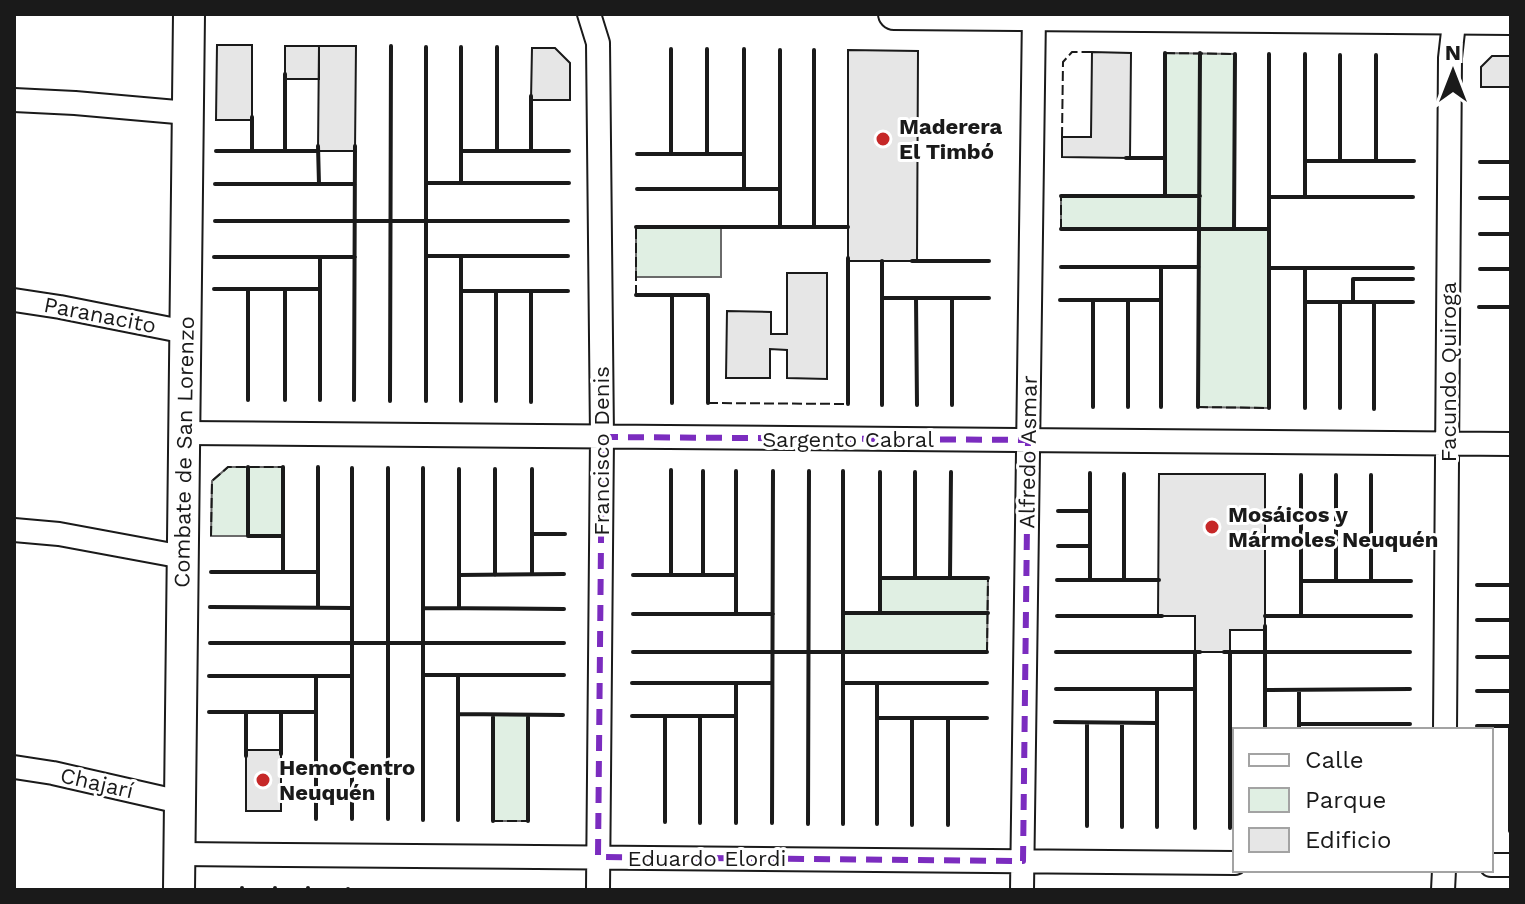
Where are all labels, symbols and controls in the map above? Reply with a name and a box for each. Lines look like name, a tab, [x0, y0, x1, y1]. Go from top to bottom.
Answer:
north arrow	[1413, 32, 1493, 112]
text: N	[1445, 40, 1461, 65]
place label: Maderera El Timbó	[899, 114, 1003, 164]
marker: Maderera El Timbó	[874, 130, 892, 148]
street label: Facundo Quiroga	[1436, 282, 1461, 462]
street label: Paranacito	[42, 292, 158, 338]
street label: Combate de San Lorenzo	[169, 316, 199, 588]
street label: Francisco Denis	[589, 366, 614, 536]
street label: Alfredo Asmar	[1014, 375, 1042, 529]
street label: Sargento Cabral	[762, 427, 934, 452]
place label: Mosáicos y Mármoles Neuquén	[1228, 502, 1438, 552]
marker: Mosáicos y Mármoles Neuquén	[1203, 518, 1221, 536]
legend	[1233, 728, 1493, 872]
text: Calle	[1305, 746, 1364, 774]
place label: HemoCentro Neuquén	[279, 755, 415, 805]
street label: Chajarí	[58, 762, 136, 804]
marker: HemoCentro Neuquén	[254, 771, 272, 789]
text: Parque	[1305, 786, 1386, 814]
text: Edificio	[1305, 826, 1391, 854]
street label: Eduardo Elordi	[628, 846, 786, 871]

